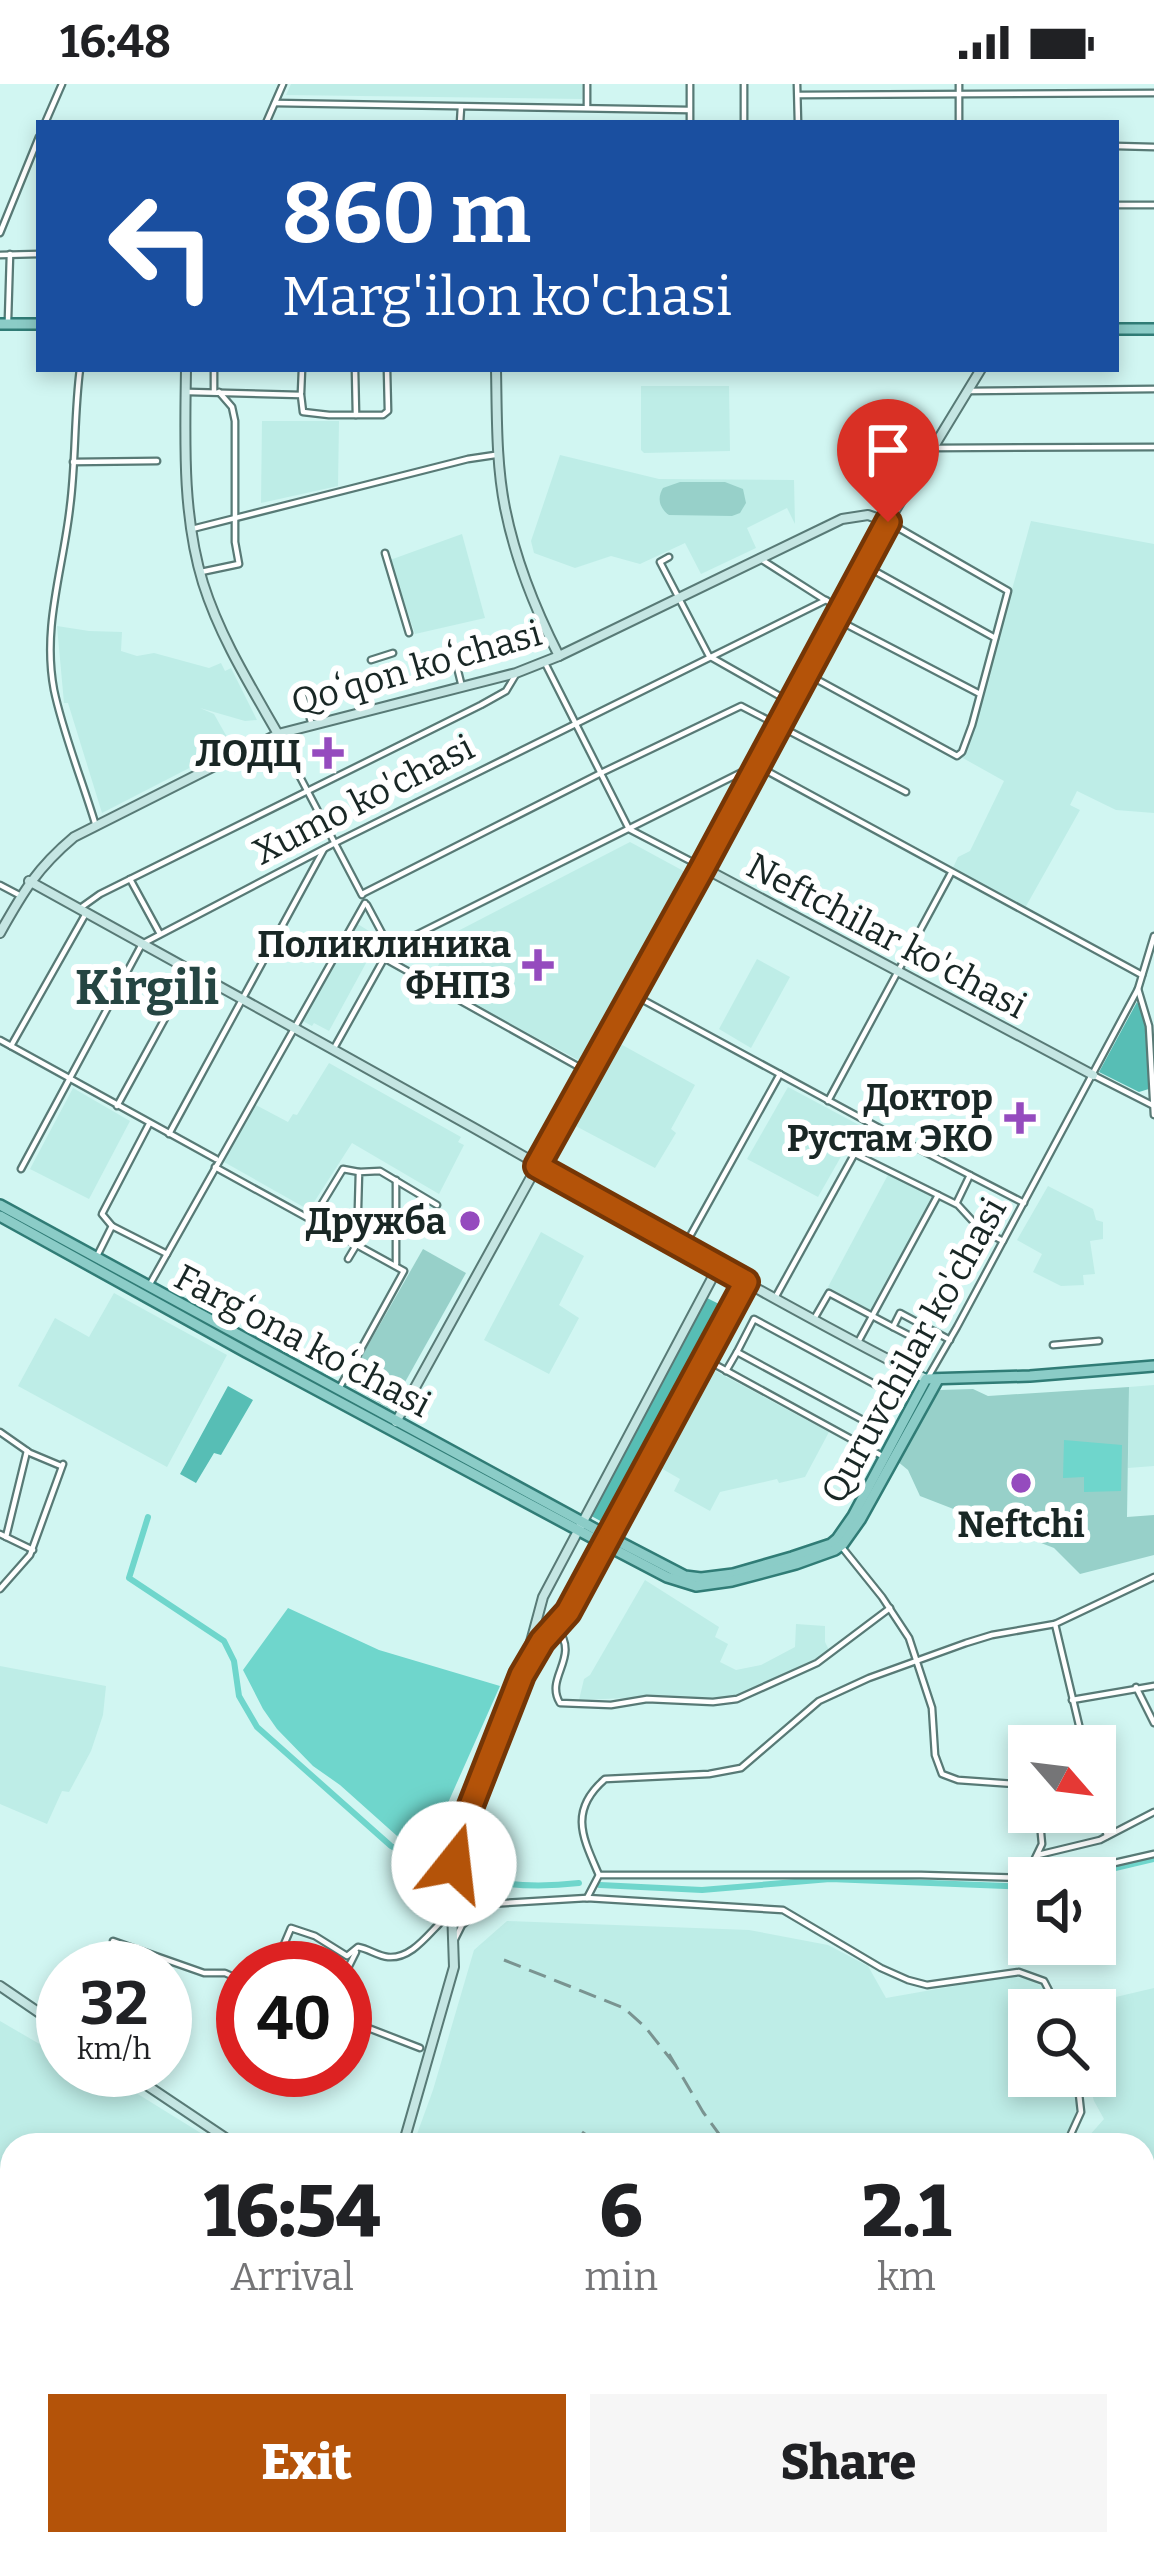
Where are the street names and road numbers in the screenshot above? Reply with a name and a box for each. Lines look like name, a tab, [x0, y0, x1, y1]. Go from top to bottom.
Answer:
street label: Qoʻqon koʻchasi	[286, 611, 546, 725]
street label: Xumo ko'chasi	[246, 725, 481, 874]
street label: Neftchilar ko'chasi	[739, 844, 1034, 1028]
street label: Quruvchilar ko'chasi	[812, 1190, 1016, 1511]
street label: Fargʻona koʻchasi	[167, 1255, 438, 1427]

